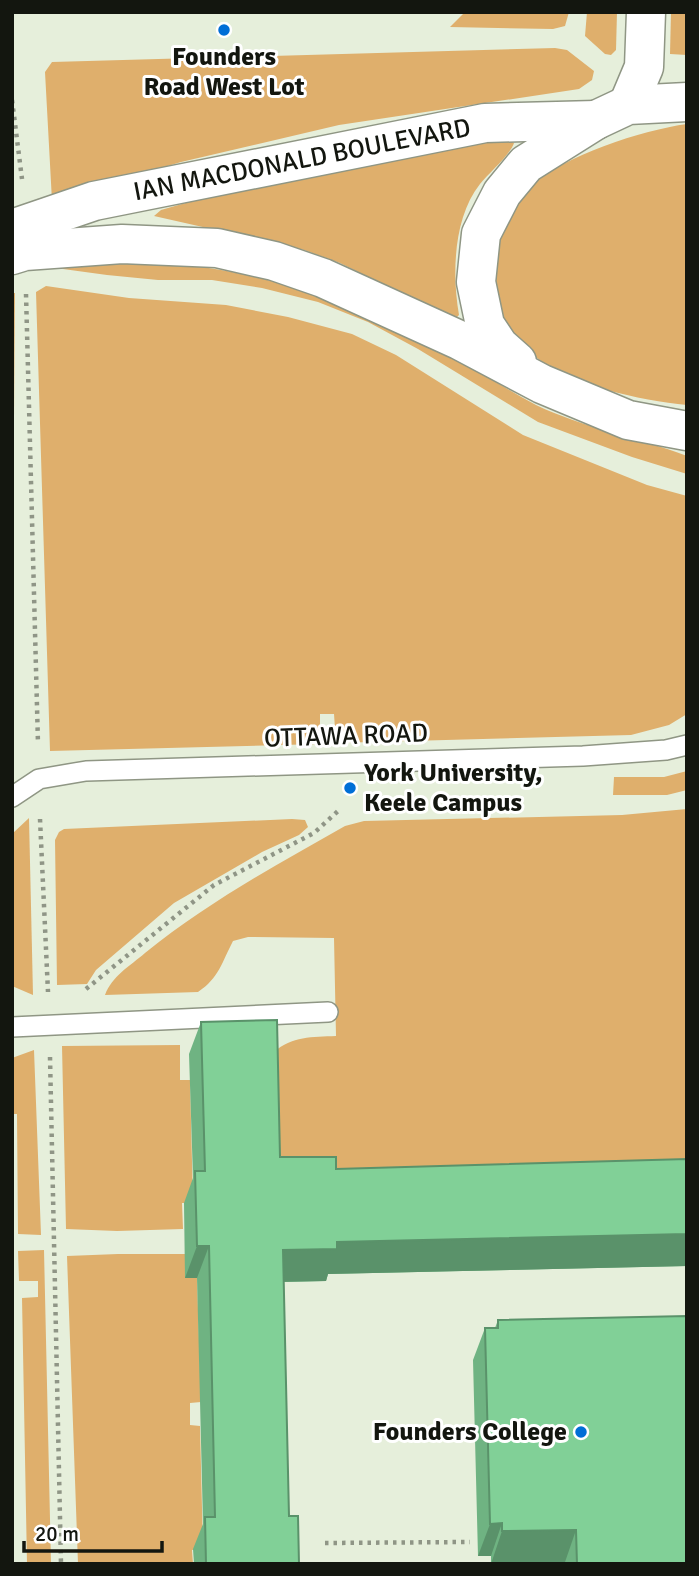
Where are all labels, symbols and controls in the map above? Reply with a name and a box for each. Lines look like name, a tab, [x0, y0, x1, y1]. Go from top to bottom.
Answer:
marker: Founders Road West Lot	[216, 22, 232, 38]
place label: Founders Road West Lot	[143, 41, 305, 103]
street label: IAN MACDONALD BOULEVARD	[131, 112, 473, 208]
street label: OTTAWA ROAD	[263, 717, 429, 755]
place label: York University, Keele Campus	[363, 757, 543, 819]
marker: York University, Keele Campus	[342, 780, 358, 796]
place label: Founders College	[373, 1416, 567, 1448]
marker: Founders College	[573, 1424, 589, 1440]
scale bar	[24, 1510, 163, 1554]
text: 20 m	[35, 1521, 79, 1547]

